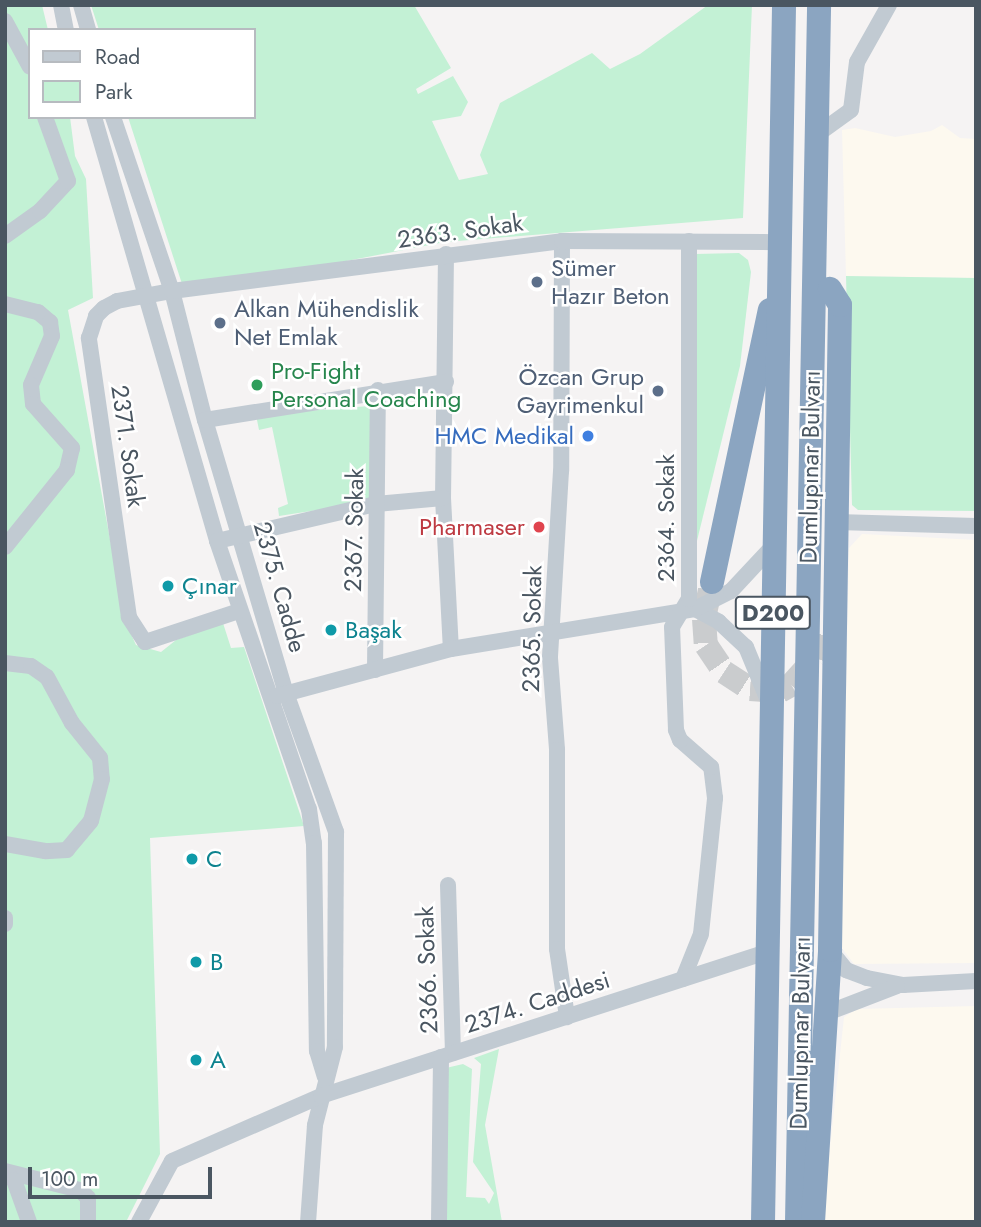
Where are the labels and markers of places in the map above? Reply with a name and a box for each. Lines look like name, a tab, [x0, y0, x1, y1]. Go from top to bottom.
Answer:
place label: Sümer Hazır Beton	[551, 254, 670, 310]
marker: Sümer Hazır Beton	[529, 274, 545, 290]
place label: Alkan Mühendislik Net Emlak	[234, 295, 419, 351]
marker: Alkan Mühendislik Net Emlak	[212, 315, 228, 331]
place label: Pro-Fight Personal Coaching	[271, 357, 461, 413]
place label: Özcan Grup Gayrimenkul	[517, 363, 644, 419]
marker: Pro-Fight Personal Coaching	[249, 377, 265, 393]
marker: Özcan Grup Gayrimenkul	[650, 383, 666, 399]
place label: HMC Medikal	[434, 422, 574, 450]
marker: HMC Medikal	[580, 428, 596, 444]
place label: Pharmaser	[419, 513, 525, 541]
marker: Pharmaser	[531, 519, 547, 535]
place label: Çınar	[182, 572, 237, 600]
marker: Çınar	[160, 578, 176, 594]
place label: Başak	[345, 616, 402, 644]
marker: Başak	[323, 622, 339, 638]
place label: C	[206, 845, 222, 873]
marker: C	[184, 851, 200, 867]
place label: B	[210, 948, 223, 976]
marker: B	[188, 954, 204, 970]
place label: A	[210, 1046, 226, 1074]
marker: A	[188, 1052, 204, 1068]

